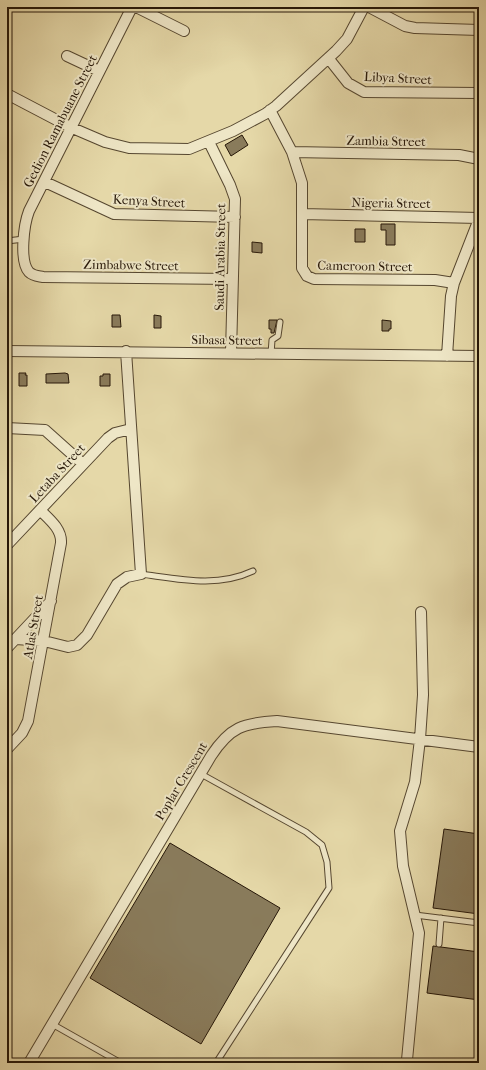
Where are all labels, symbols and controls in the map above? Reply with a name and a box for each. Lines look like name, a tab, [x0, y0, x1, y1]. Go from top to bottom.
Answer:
street label: Gedion Ramabuane Street	[20, 52, 100, 190]
street label: Libya Street	[364, 69, 433, 87]
street label: Zambia Street	[346, 133, 426, 149]
street label: Kenya Street	[112, 192, 186, 210]
street label: Nigeria Street	[351, 195, 431, 211]
street label: Saudi Arabia Street	[212, 203, 228, 311]
street label: Zimbabwe Street	[83, 257, 179, 273]
street label: Cameroon Street	[317, 258, 413, 274]
street label: Sibasa Street	[191, 332, 263, 348]
street label: Letaba Street	[26, 440, 88, 506]
street label: Atlas Street	[20, 594, 46, 661]
street label: Poplar Crescent	[152, 739, 210, 823]

